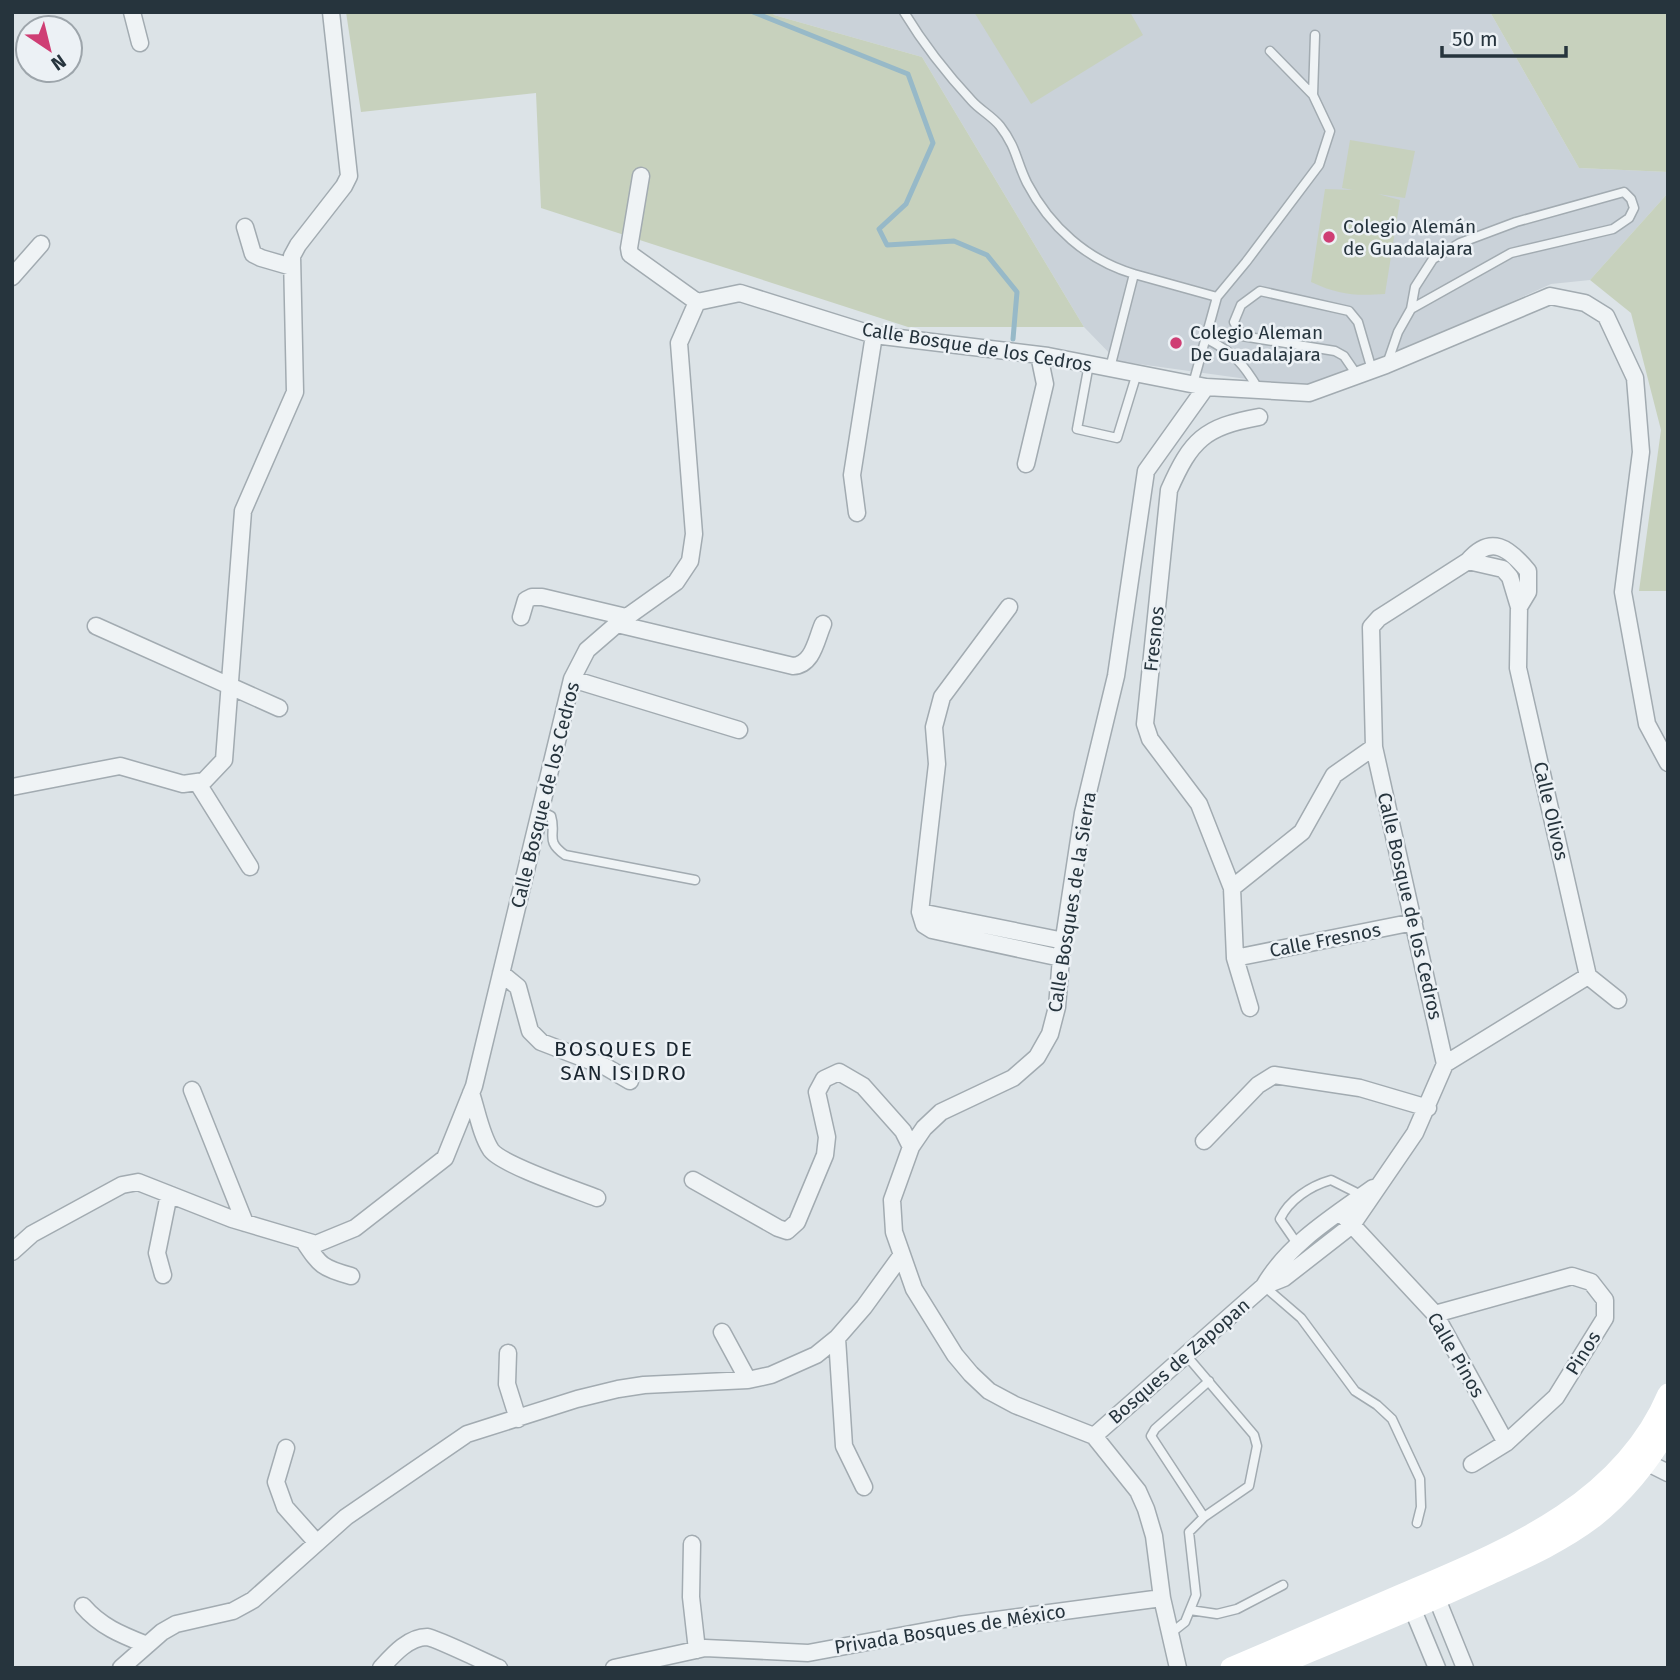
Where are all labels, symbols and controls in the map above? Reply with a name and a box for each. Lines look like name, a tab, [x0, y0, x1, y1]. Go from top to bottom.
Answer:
north arrow	[14, 14, 84, 84]
scale bar	[1442, 14, 1566, 58]
text: 50 m	[1452, 26, 1498, 52]
text: N	[47, 49, 70, 76]
place label: Colegio Alemán de Guadalajara	[1343, 215, 1476, 260]
marker: Colegio Alemán de Guadalajara	[1321, 229, 1337, 245]
street label: Calle Bosque de los Cedros	[860, 317, 1094, 377]
place label: Colegio Aleman De Guadalajara	[1190, 321, 1323, 366]
marker: Colegio Aleman De Guadalajara	[1168, 335, 1184, 351]
street label: Fresnos	[1139, 605, 1169, 673]
street label: Calle Bosque de los Cedros	[506, 679, 584, 910]
street label: Calle Olivos	[1529, 760, 1574, 863]
street label: Calle Bosques de la Sierra	[1043, 790, 1101, 1014]
street label: Calle Bosque de los Cedros	[1373, 790, 1447, 1022]
street label: Calle Fresnos	[1267, 918, 1383, 962]
district label: BOSQUES DE SAN ISIDRO	[554, 1036, 694, 1086]
street label: Bosques de Zapopan	[1104, 1293, 1254, 1429]
street label: Calle Pinos	[1422, 1308, 1490, 1402]
street label: Pinos	[1561, 1327, 1605, 1379]
street label: Privada Bosques de México	[833, 1599, 1067, 1659]

